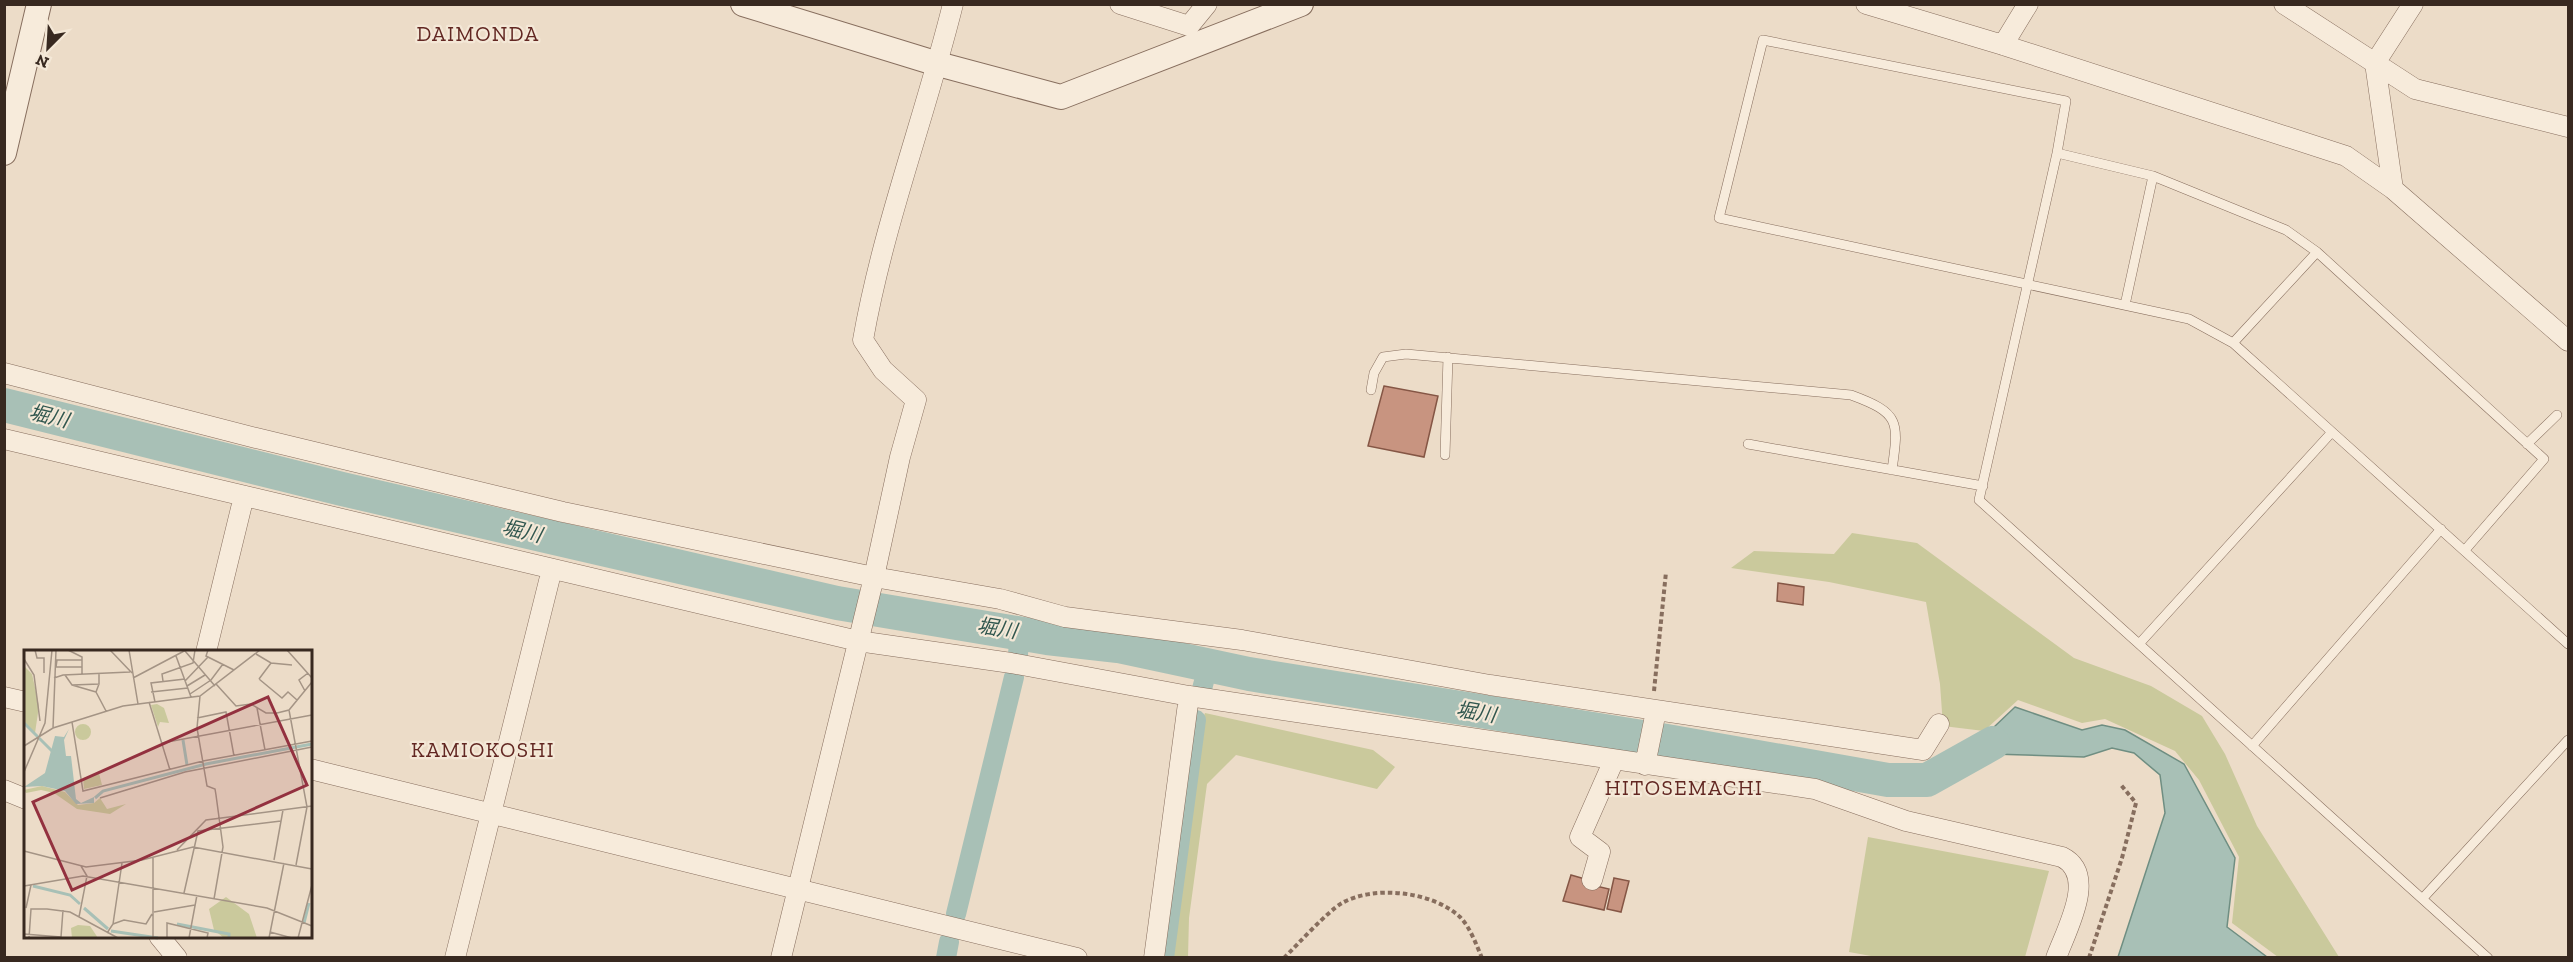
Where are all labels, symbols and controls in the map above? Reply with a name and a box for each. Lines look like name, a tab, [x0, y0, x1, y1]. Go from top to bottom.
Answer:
north arrow	[18, 18, 78, 78]
district label: DAIMONDA	[416, 21, 540, 46]
text: N	[33, 50, 52, 72]
water label: 堀川	[27, 400, 73, 433]
water label: 堀川	[500, 515, 546, 548]
water label: 堀川	[975, 613, 1021, 643]
inset map	[24, 650, 312, 938]
water label: 堀川	[1454, 697, 1500, 727]
district label: KAMIOKOSHI	[411, 737, 555, 762]
district label: HITOSEMACHI	[1605, 775, 1763, 800]

